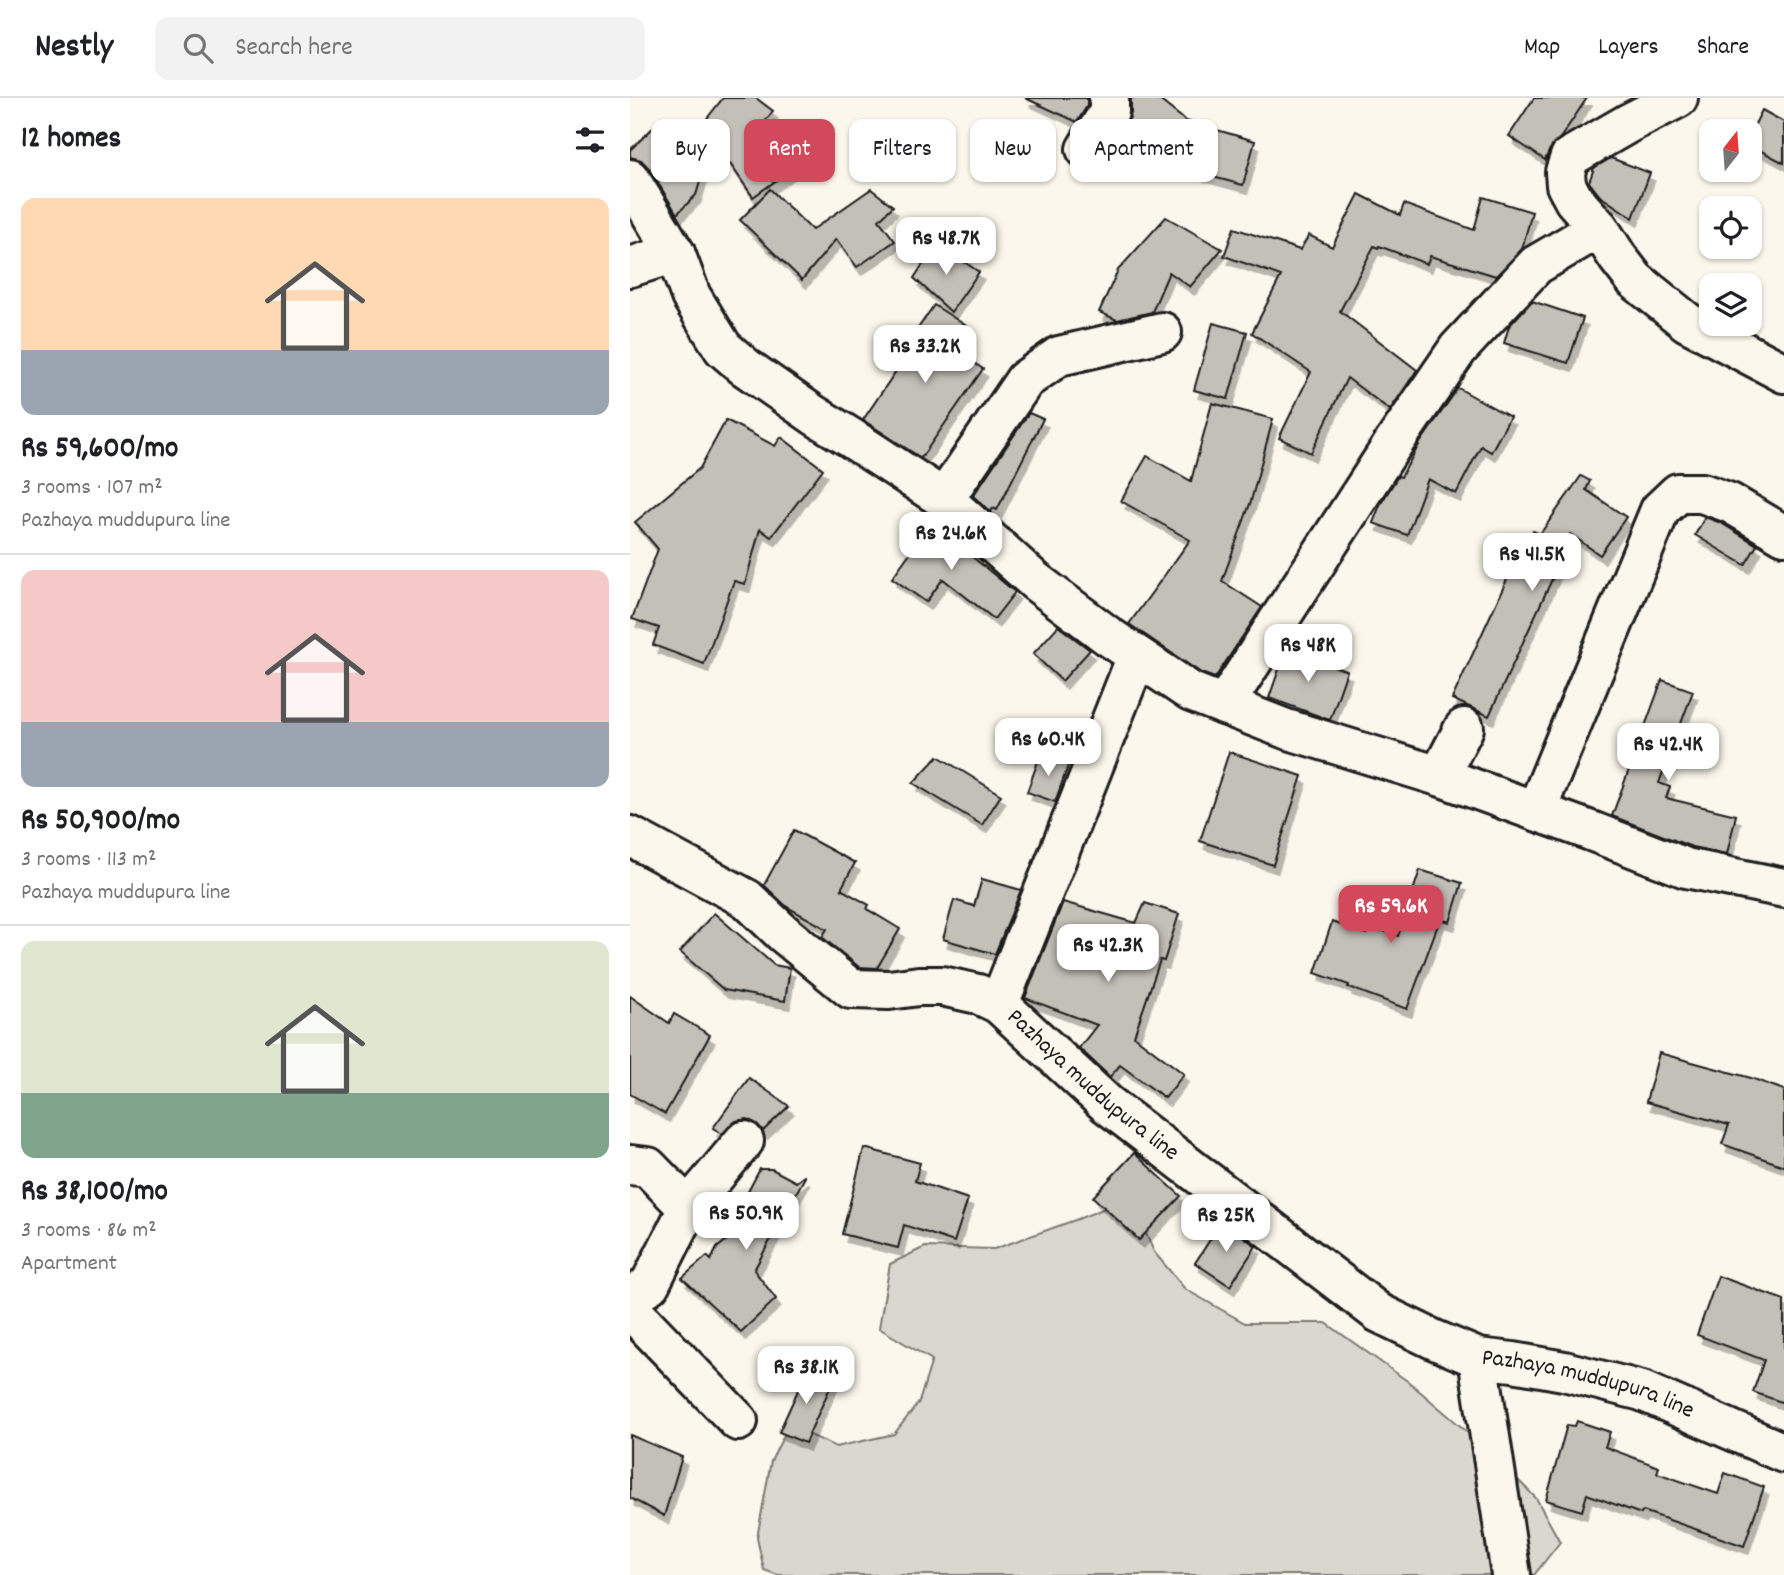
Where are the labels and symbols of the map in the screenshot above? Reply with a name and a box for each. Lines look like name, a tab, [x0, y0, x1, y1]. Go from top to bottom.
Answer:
north arrow	[1699, 119, 1762, 182]
pin: Rs 48.7K	[874, 218, 1018, 277]
pin: Rs 33.2K	[853, 326, 997, 385]
pin: Rs 24.6K	[879, 512, 1023, 572]
pin: Rs 41.5K	[1460, 533, 1604, 593]
pin: Rs 48K	[1251, 624, 1365, 684]
pin: Rs 60.4K	[976, 718, 1120, 778]
pin: Rs 42.4K	[1596, 724, 1740, 783]
pin: Rs 59.6K	[1319, 886, 1463, 945]
pin: Rs 42.3K	[1036, 924, 1180, 984]
street label: Pazhaya muddupura line	[998, 1002, 1186, 1170]
pin: Rs 50.9K	[674, 1192, 818, 1252]
pin: Rs 25K	[1169, 1194, 1283, 1254]
street label: Pazhaya muddupura line	[1480, 1342, 1699, 1429]
pin: Rs 38.1K	[734, 1346, 878, 1406]

